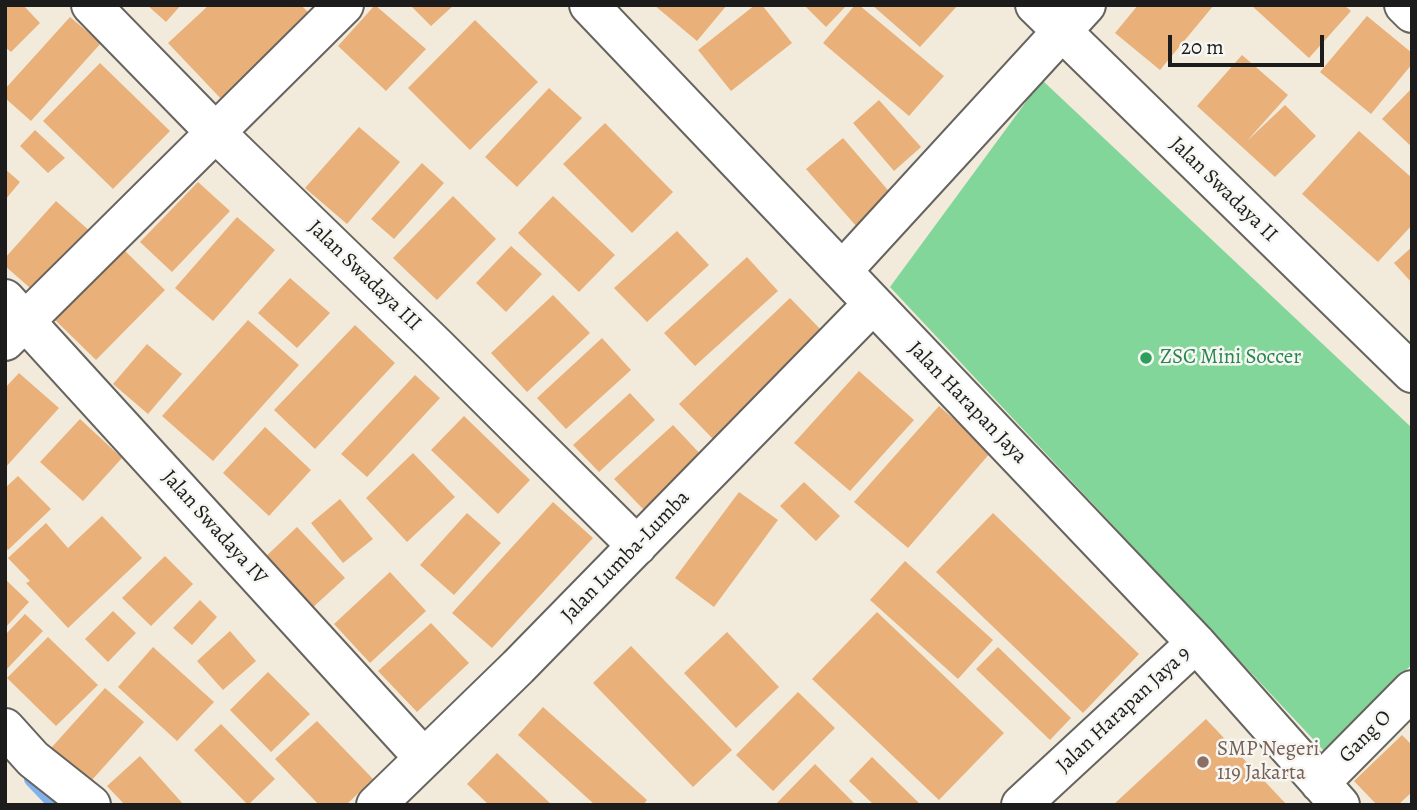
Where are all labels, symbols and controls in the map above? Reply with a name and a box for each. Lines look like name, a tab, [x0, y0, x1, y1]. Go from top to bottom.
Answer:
scale bar	[1172, 21, 1328, 65]
text: 20 m	[1181, 33, 1224, 61]
street label: Jalan Swadaya II	[1164, 132, 1282, 248]
street label: Jalan Swadaya III	[302, 216, 426, 336]
street label: Jalan Harapan Jaya	[902, 337, 1032, 469]
place label: ZSC Mini Soccer	[1160, 345, 1301, 371]
marker: ZSC Mini Soccer	[1138, 350, 1154, 366]
street label: Jalan Swadaya IV	[156, 465, 272, 591]
street label: Jalan Lumba-Lumba	[557, 486, 695, 628]
street label: Jalan Harapan Jaya 9	[1052, 641, 1196, 779]
street label: Gang O	[1334, 705, 1398, 769]
place label: SMP Negeri 119 Jakarta	[1217, 737, 1319, 787]
marker: SMP Negeri 119 Jakarta	[1195, 754, 1211, 770]

